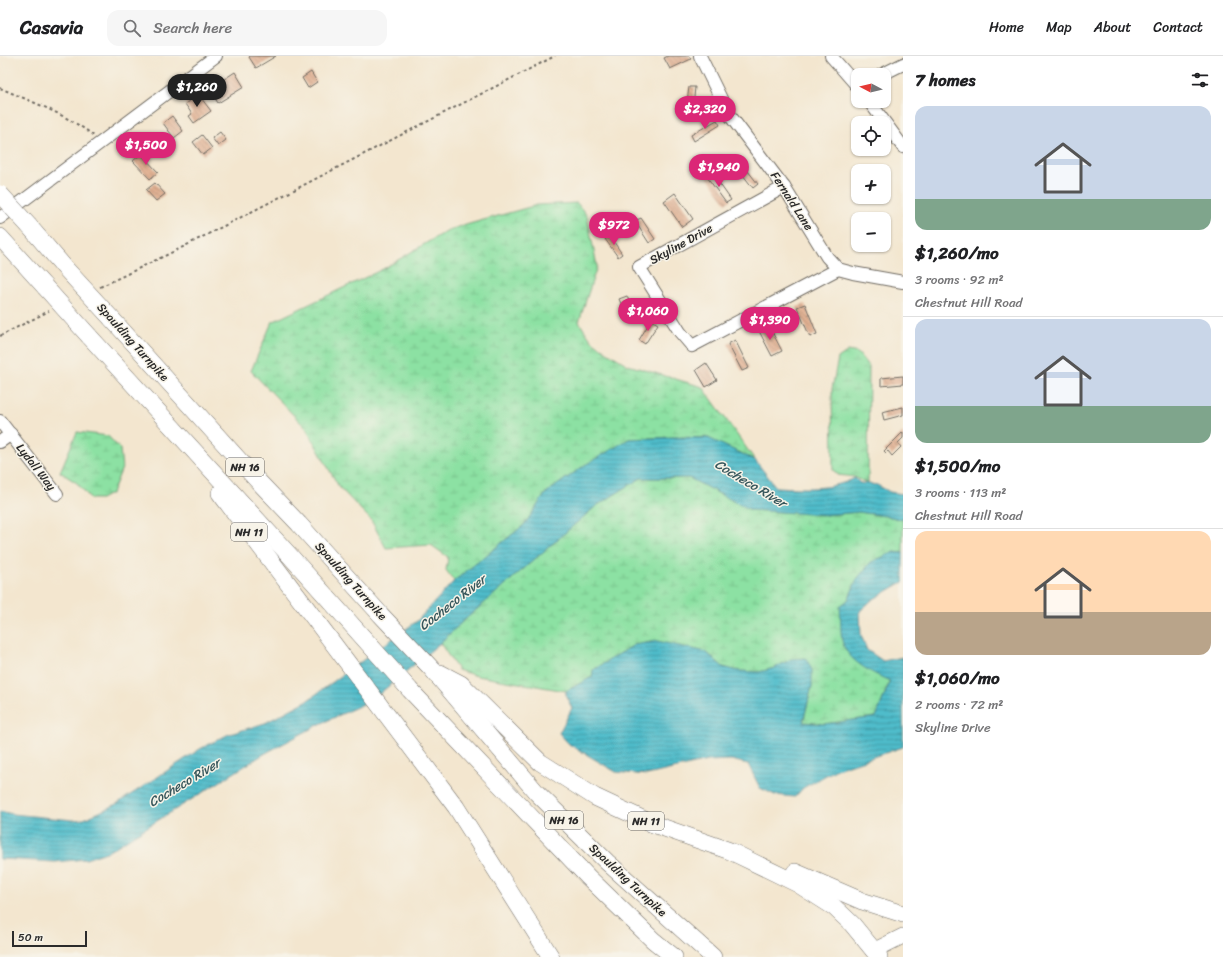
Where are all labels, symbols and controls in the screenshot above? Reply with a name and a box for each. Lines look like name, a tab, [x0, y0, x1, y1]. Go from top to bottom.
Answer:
search box	[107, 10, 387, 46]
text: Casavia	[20, 11, 83, 44]
text: Search here	[153, 15, 232, 41]
text: Home	[989, 15, 1024, 40]
text: Map	[1046, 15, 1072, 40]
text: About	[1094, 15, 1131, 40]
text: Contact	[1153, 15, 1203, 40]
icon: search	[121, 17, 143, 39]
text: 7 homes	[915, 65, 975, 95]
north arrow	[851, 68, 891, 108]
map controls	[851, 68, 891, 252]
icon: filters	[1189, 69, 1211, 91]
pin: $1,260	[164, 74, 230, 108]
text: $1,260	[177, 75, 217, 98]
pin: $2,320	[672, 96, 738, 130]
text: $2,320	[684, 97, 726, 120]
button: locate	[851, 116, 891, 156]
pin: $1,500	[113, 132, 179, 166]
icon: home	[1027, 132, 1099, 204]
text: $1,500	[125, 133, 167, 156]
pin: $1,940	[686, 154, 752, 188]
text: $1,940	[698, 155, 740, 178]
button: +	[851, 164, 891, 204]
street label: Fernald Lane	[764, 167, 820, 235]
pin: $972	[590, 212, 638, 246]
button: −	[851, 212, 891, 252]
text: $972	[598, 213, 630, 236]
street label: Skyline Drive	[645, 217, 717, 271]
text: $1,260/mo	[915, 238, 999, 268]
text: 3 rooms · 92 m²	[915, 268, 1004, 291]
text: Chestnut Hill Road	[915, 291, 1022, 314]
street label: Spaulding Turnpike	[91, 297, 175, 387]
pin: $1,060	[615, 298, 681, 332]
text: $1,060	[627, 299, 669, 322]
pin: $1,390	[737, 307, 803, 341]
text: $1,390	[749, 308, 791, 331]
icon: home	[1027, 345, 1099, 417]
street label: Lydall Way	[10, 438, 62, 496]
text: $1,500/mo	[915, 451, 1000, 481]
water label: Cocheco River	[710, 453, 793, 515]
road number: NH 16	[226, 458, 264, 476]
text: 3 rooms · 113 m²	[915, 481, 1006, 504]
text: Chestnut Hill Road	[915, 504, 1022, 527]
road number: NH 11	[231, 523, 267, 541]
street label: Spaulding Turnpike	[309, 536, 393, 626]
icon: home	[1027, 557, 1099, 629]
water label: Cocheco River	[413, 567, 493, 636]
text: $1,060/mo	[915, 663, 1000, 693]
text: 2 rooms · 72 m²	[915, 693, 1003, 716]
text: Skyline Drive	[915, 716, 991, 739]
water label: Cocheco River	[144, 750, 227, 813]
road number: NH 16	[545, 811, 583, 829]
road number: NH 11	[628, 812, 664, 830]
street label: Spaulding Turnpike	[584, 838, 672, 922]
text: 50 m	[18, 928, 43, 947]
scale bar	[12, 929, 87, 948]

